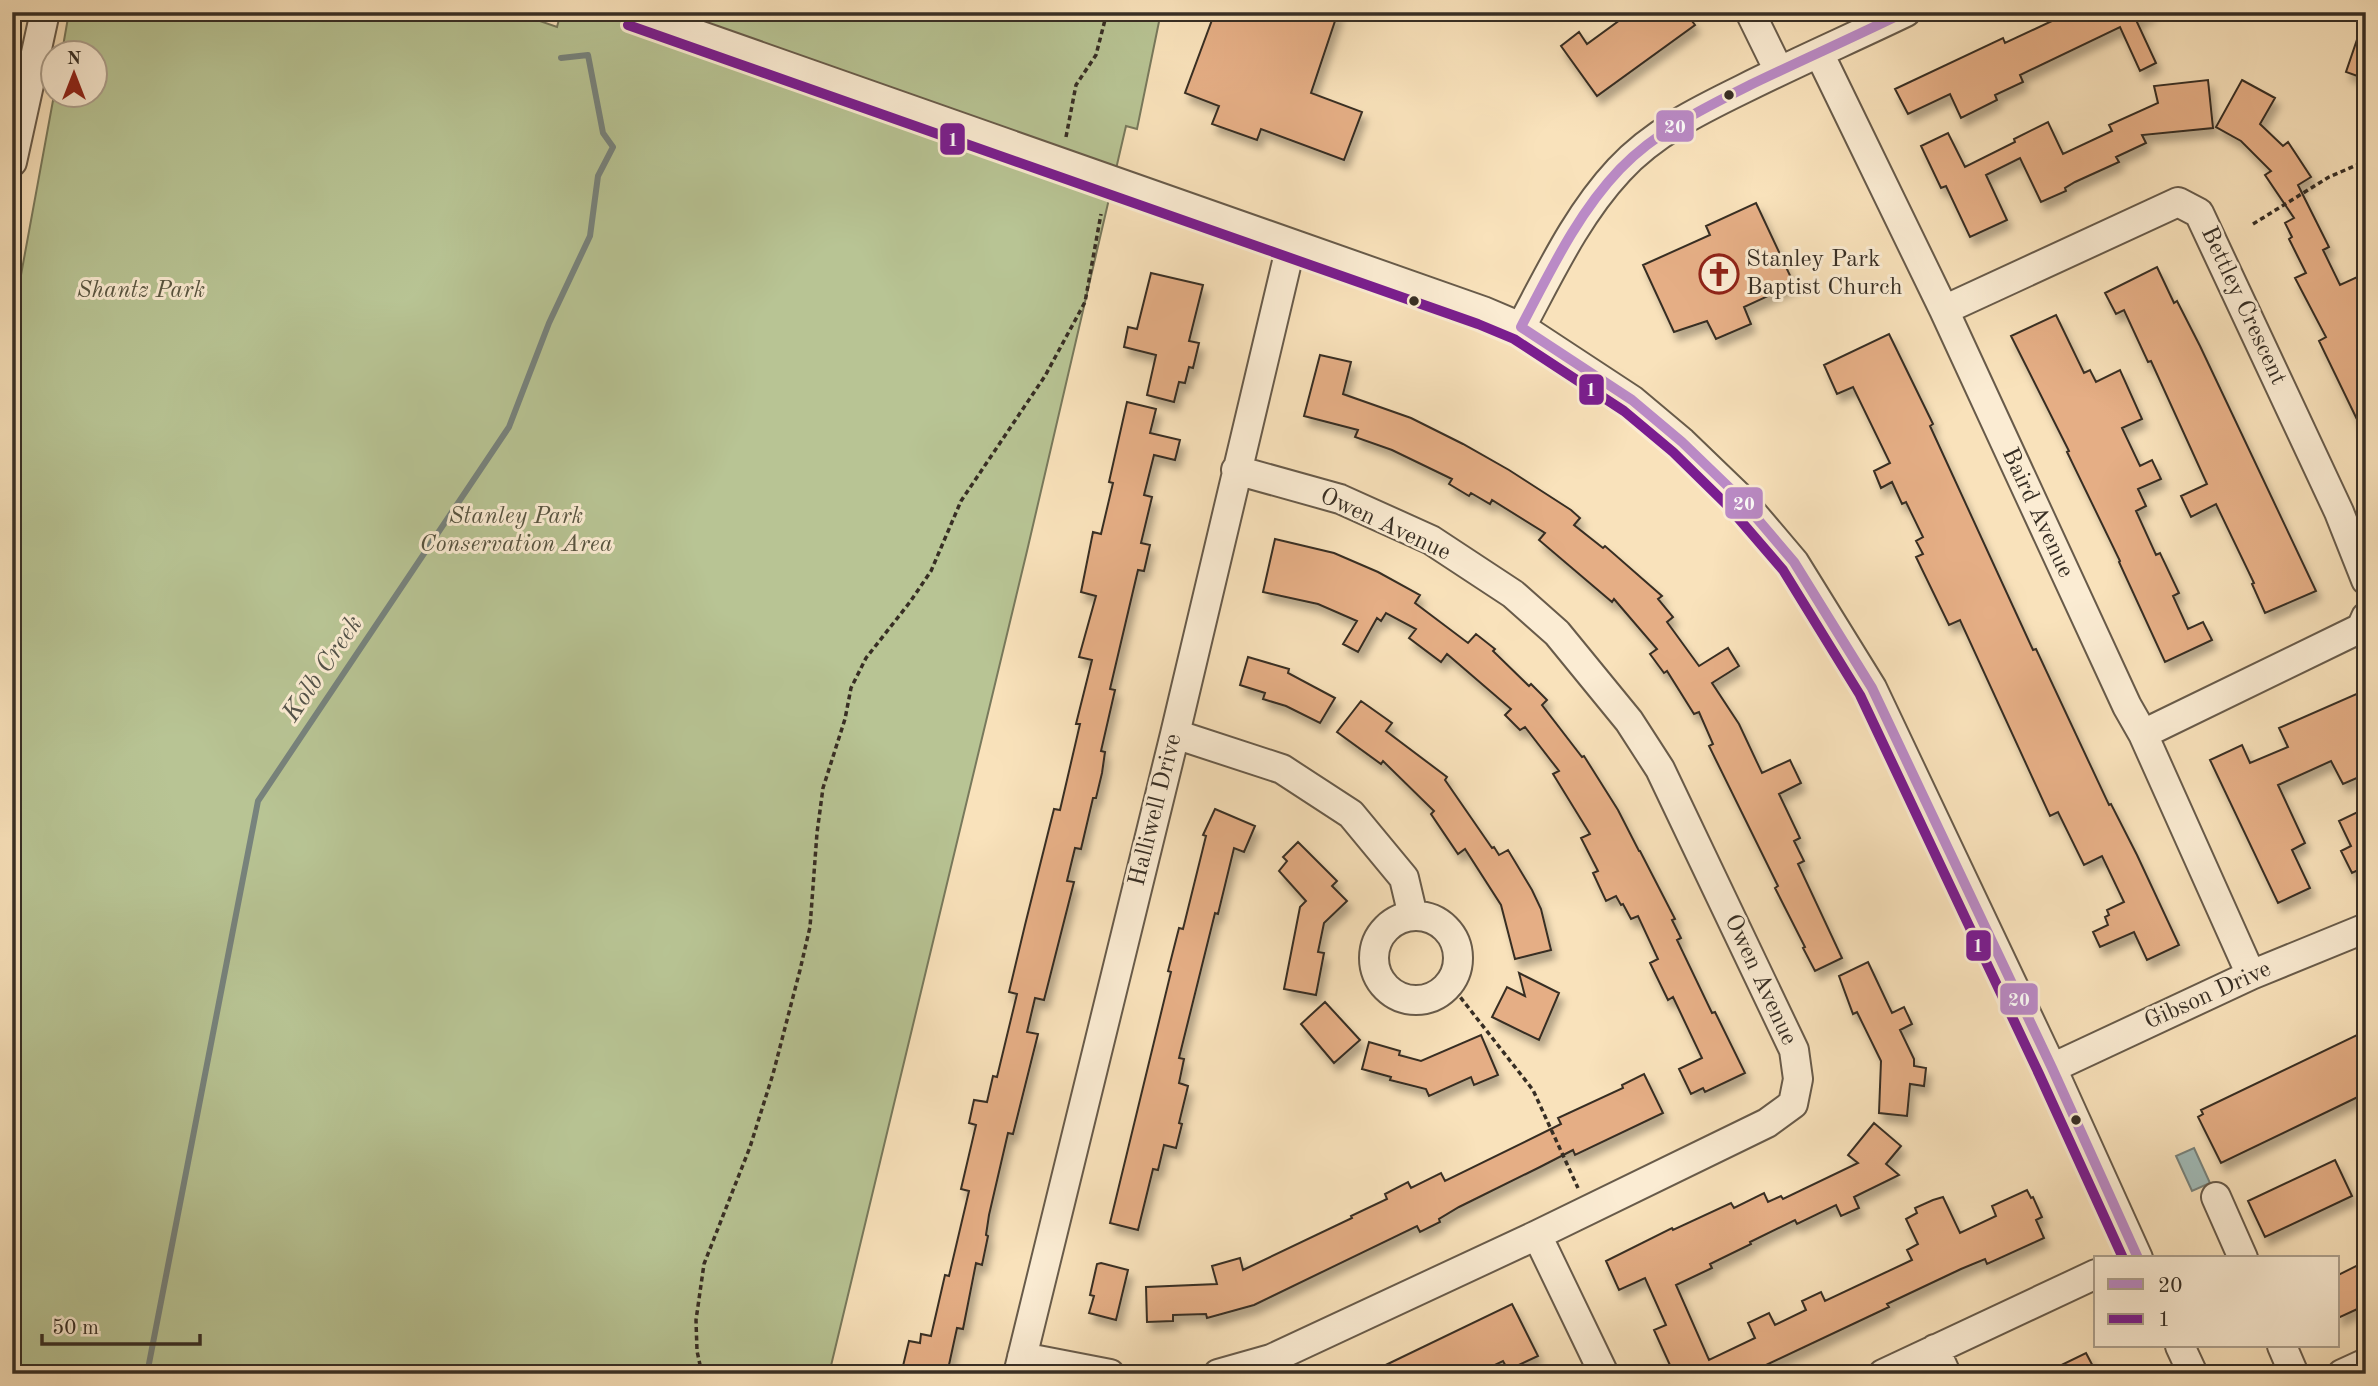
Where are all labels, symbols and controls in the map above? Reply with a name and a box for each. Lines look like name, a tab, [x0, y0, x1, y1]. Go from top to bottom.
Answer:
north arrow	[38, 38, 108, 108]
text: N	[67, 50, 82, 69]
unlabelled marker	[1722, 88, 1736, 102]
line badge: 20	[1655, 109, 1695, 143]
text: 20	[1664, 119, 1686, 138]
line badge: 1	[939, 122, 966, 156]
text: 1	[947, 132, 959, 151]
street label: Bettley Crescent	[2196, 223, 2290, 389]
place label: Stanley Park Baptist Church	[1746, 248, 1903, 300]
church icon: Stanley Park Baptist Church	[1698, 253, 1740, 295]
park label: Shantz Park	[77, 279, 205, 303]
unlabelled marker	[1407, 294, 1421, 308]
line badge: 1	[1578, 373, 1605, 406]
text: 1	[1585, 382, 1597, 401]
street label: Baird Avenue	[1996, 444, 2078, 582]
street label: Owen Avenue	[1316, 484, 1454, 566]
line badge: 20	[1724, 486, 1764, 520]
text: 20	[1733, 496, 1755, 515]
park label: Stanley Park Conservation Area	[419, 505, 613, 557]
water label: Kolb Creek	[278, 611, 368, 728]
street label: Halliwell Drive	[1125, 731, 1187, 889]
street label: Owen Avenue	[1719, 911, 1801, 1049]
line badge: 1	[1965, 929, 1992, 962]
text: 1	[1972, 938, 1984, 957]
street label: Gibson Drive	[2141, 957, 2275, 1035]
line badge: 20	[1999, 982, 2039, 1016]
text: 20	[2008, 992, 2030, 1011]
unlabelled marker	[2069, 1113, 2083, 1127]
legend	[2094, 1256, 2340, 1348]
text: 20	[2158, 1276, 2182, 1297]
scale bar	[42, 1302, 200, 1346]
text: 1	[2158, 1310, 2170, 1331]
text: 50 m	[52, 1318, 99, 1339]

